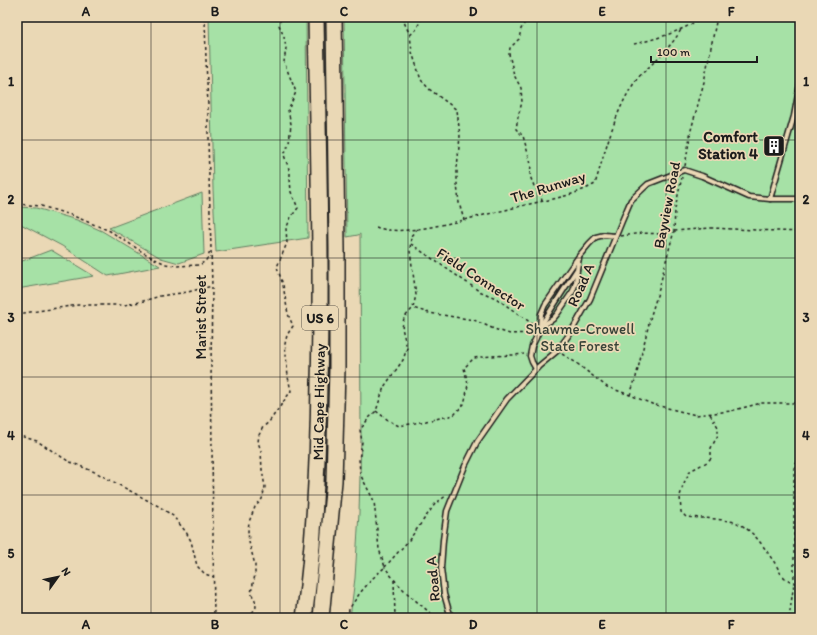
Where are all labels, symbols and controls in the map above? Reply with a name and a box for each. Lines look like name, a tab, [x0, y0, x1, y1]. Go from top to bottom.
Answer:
text: A	[81, 4, 91, 19]
text: B	[211, 4, 220, 19]
text: C	[340, 4, 349, 19]
text: D	[469, 4, 478, 19]
text: E	[598, 4, 606, 19]
text: F	[728, 4, 735, 19]
scale bar	[651, 38, 757, 64]
text: 100 m	[657, 45, 690, 59]
text: 1	[8, 74, 14, 89]
text: 1	[803, 74, 809, 89]
place label: Comfort Station 4	[698, 128, 758, 163]
building icon: Comfort Station 4	[761, 133, 787, 159]
street label: Bayview Road	[650, 159, 684, 250]
street label: The Runway	[508, 167, 588, 207]
text: 2	[8, 192, 15, 207]
text: 2	[803, 192, 810, 207]
street label: Field Connector	[433, 244, 529, 314]
street label: Road A	[564, 260, 599, 309]
street label: Marist Street	[192, 274, 210, 359]
road number: US 6	[302, 306, 338, 330]
text: 3	[7, 310, 15, 325]
text: 3	[802, 310, 810, 325]
park label: Shawme-Crowell State Forest	[525, 320, 635, 355]
street label: Mid Cape Highway	[309, 343, 329, 461]
text: 4	[7, 428, 15, 443]
text: 4	[802, 428, 810, 443]
text: 5	[8, 546, 15, 561]
text: 5	[803, 546, 810, 561]
street label: Road A	[422, 555, 444, 602]
north arrow	[38, 557, 78, 597]
text: N	[58, 565, 73, 578]
text: A	[81, 617, 91, 632]
text: B	[211, 617, 220, 632]
text: C	[340, 617, 349, 632]
text: D	[469, 617, 478, 632]
text: E	[598, 617, 606, 632]
text: F	[728, 617, 735, 632]

